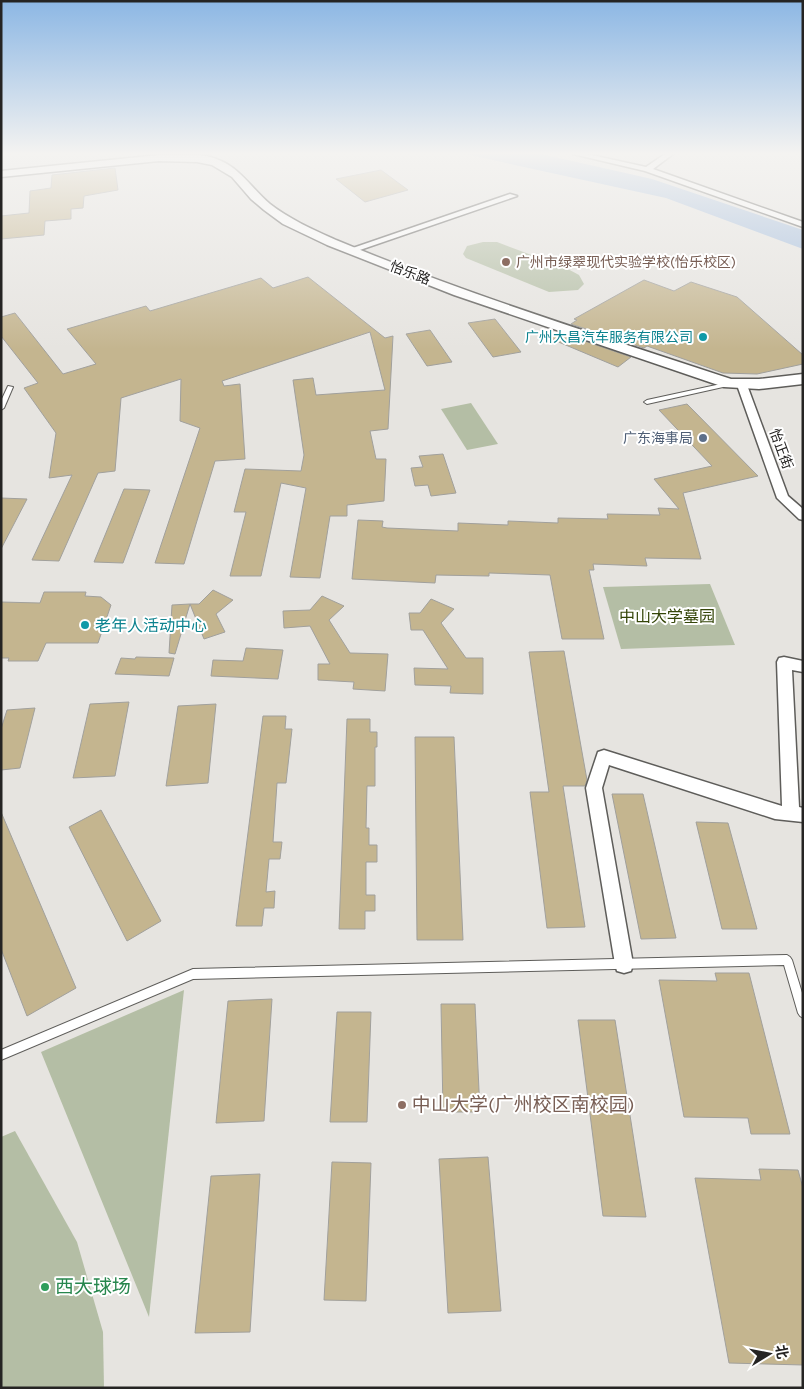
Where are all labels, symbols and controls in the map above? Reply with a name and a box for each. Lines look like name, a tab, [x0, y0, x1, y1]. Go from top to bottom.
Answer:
place label: 广州市绿翠现代实验学校(怡乐校区)	[516, 254, 736, 271]
marker: 广州市绿翠现代实验学校(怡乐校区)	[500, 256, 512, 268]
street label: 怡乐路	[387, 258, 433, 288]
place label: 广州大昌汽车服务有限公司	[525, 329, 693, 346]
marker: 广州大昌汽车服务有限公司	[697, 331, 709, 343]
street label: 怡正街	[766, 426, 796, 472]
place label: 广东海事局	[623, 430, 693, 447]
marker: 广东海事局	[697, 432, 709, 444]
park label: 中山大学墓园	[619, 607, 715, 626]
place label: 老年人活动中心	[95, 616, 207, 635]
marker: 老年人活动中心	[79, 619, 91, 631]
place label: 中山大学(广州校区南校园)	[412, 1094, 635, 1116]
marker: 中山大学(广州校区南校园)	[396, 1099, 408, 1111]
place label: 西大球场	[55, 1276, 131, 1298]
marker: 西大球场	[39, 1281, 51, 1293]
north arrow	[744, 1329, 794, 1379]
text: 北	[772, 1343, 791, 1360]

